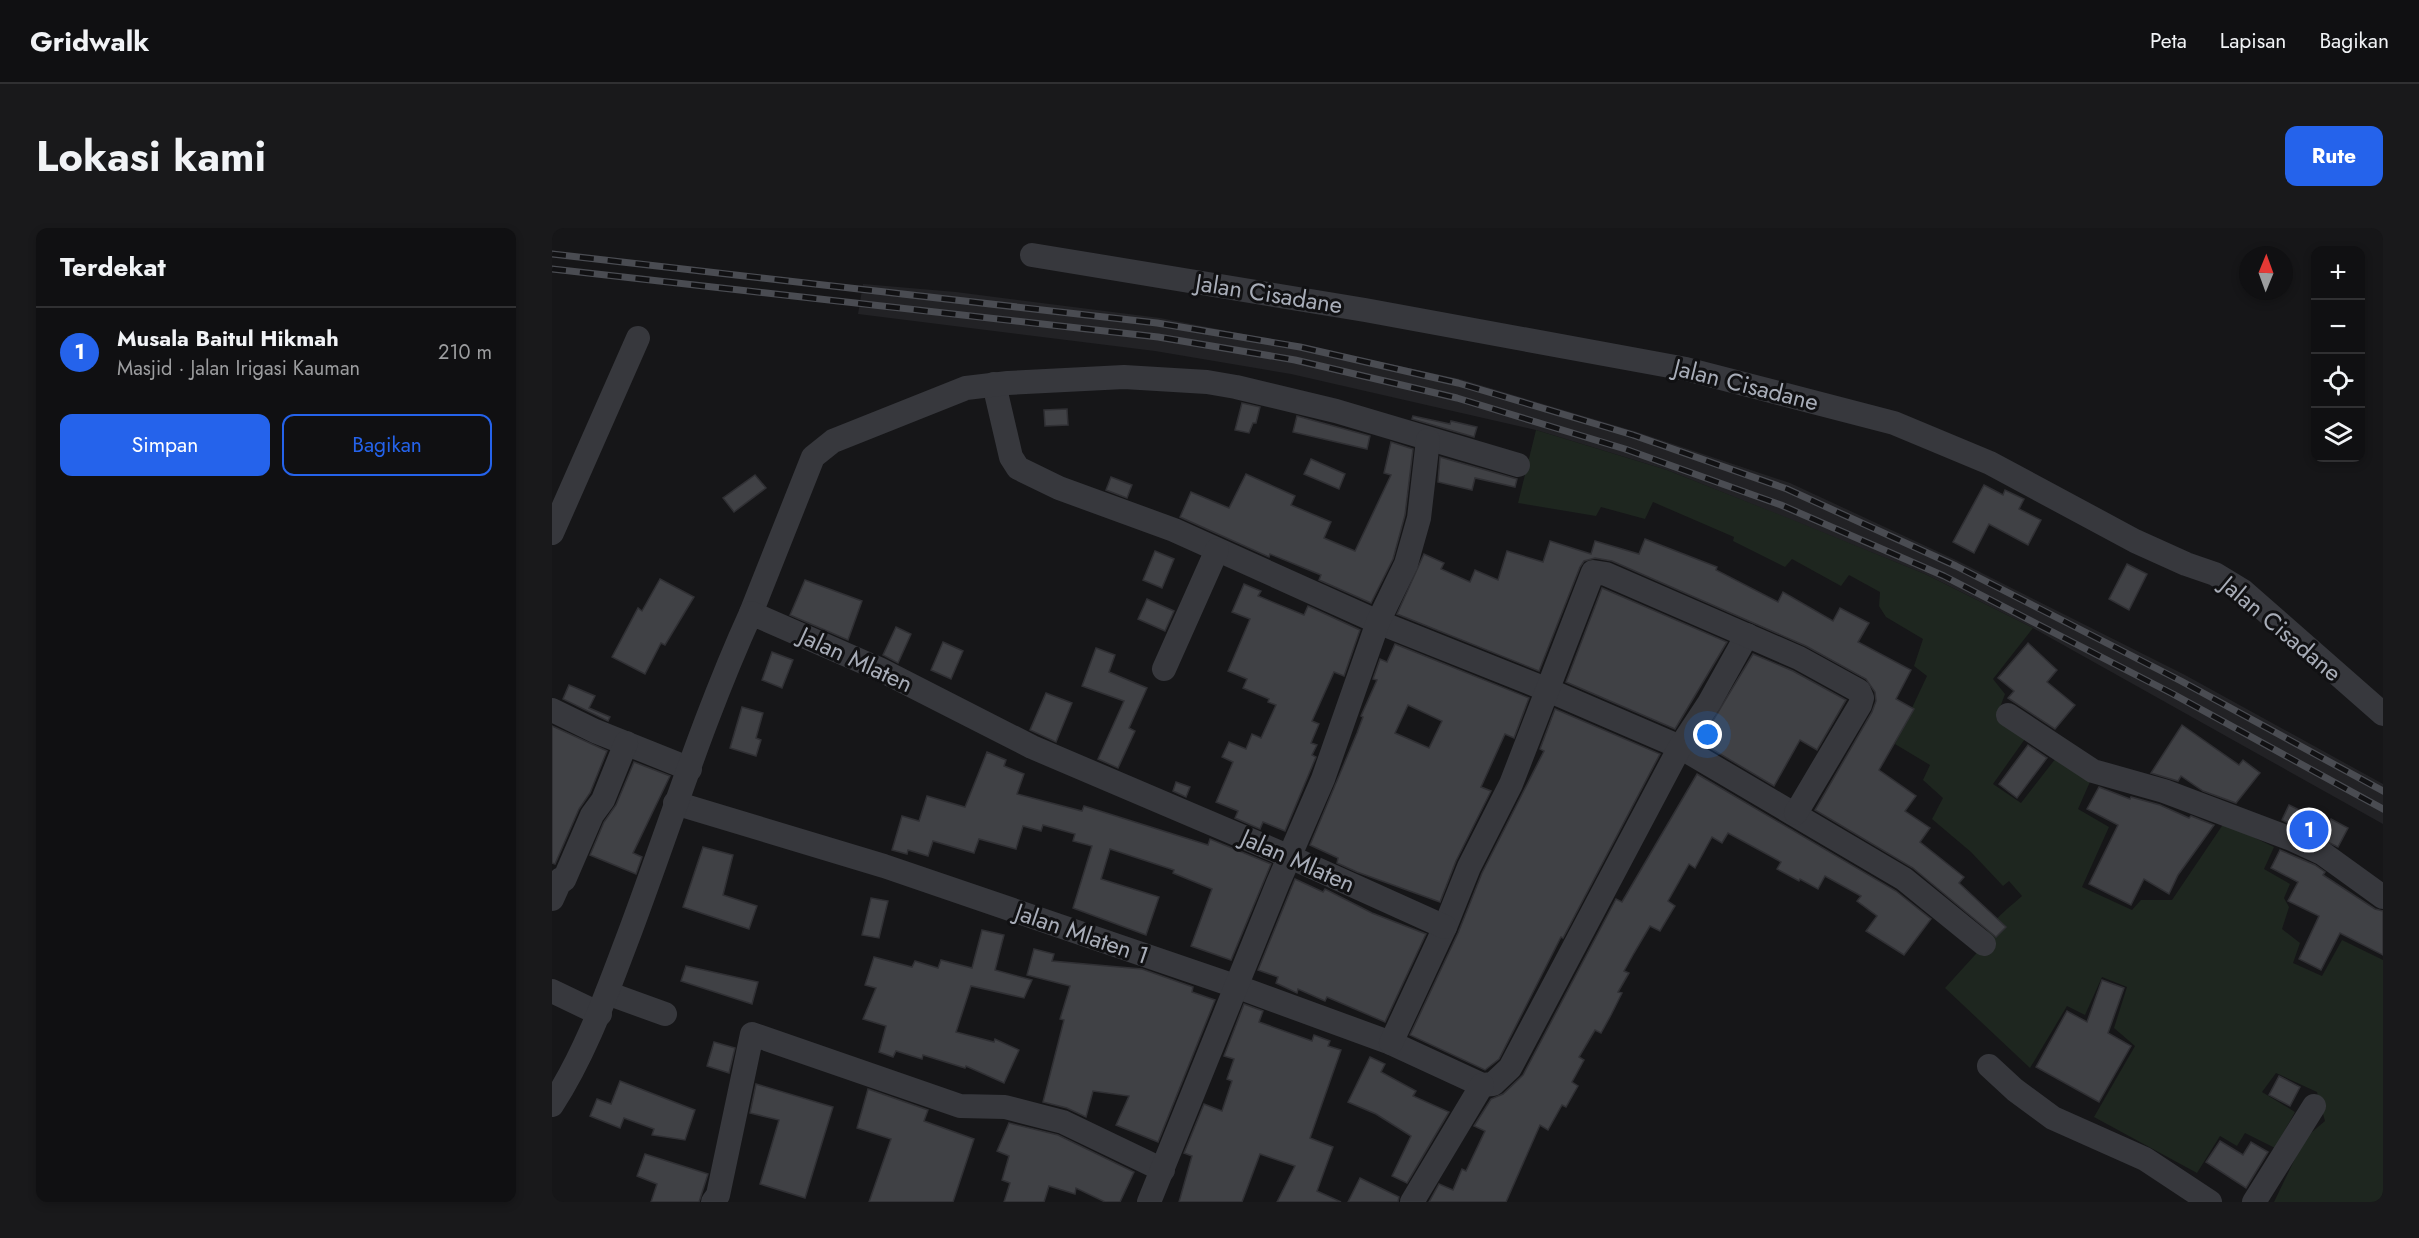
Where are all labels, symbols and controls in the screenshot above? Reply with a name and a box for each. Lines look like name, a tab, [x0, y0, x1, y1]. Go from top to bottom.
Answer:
text: Gridwalk	[30, 21, 149, 62]
text: Peta	[2150, 26, 2187, 56]
text: Lapisan	[2220, 26, 2286, 56]
text: Bagikan	[2319, 26, 2389, 56]
text: Lokasi kami	[36, 126, 266, 187]
button: Rute	[2285, 126, 2383, 186]
north arrow	[2239, 246, 2293, 300]
map controls	[2311, 246, 2365, 462]
button: +	[2311, 246, 2365, 300]
text: Terdekat	[60, 248, 166, 286]
street label: Jalan Cisadane	[1190, 264, 1345, 322]
button: −	[2311, 300, 2365, 354]
text: Musala Baitul Hikmah	[117, 322, 339, 354]
text: 1	[74, 338, 85, 367]
text: 210 m	[438, 338, 492, 367]
street label: Jalan Cisadane	[1667, 349, 1822, 419]
text: Masjid · Jalan Irigasi Kauman	[117, 354, 360, 383]
button: locate	[2311, 354, 2365, 408]
button: layers	[2311, 408, 2365, 462]
button: Simpan	[60, 414, 270, 476]
button: Bagikan	[282, 414, 492, 476]
street label: Jalan Cisadane	[2211, 566, 2349, 690]
street label: Jalan Mlaten	[791, 617, 919, 701]
your location	[1693, 720, 1722, 749]
pin: 1	[2290, 808, 2328, 852]
street label: Jalan Mlaten	[1233, 819, 1361, 901]
street label: Jalan Mlaten 1	[1008, 893, 1154, 973]

